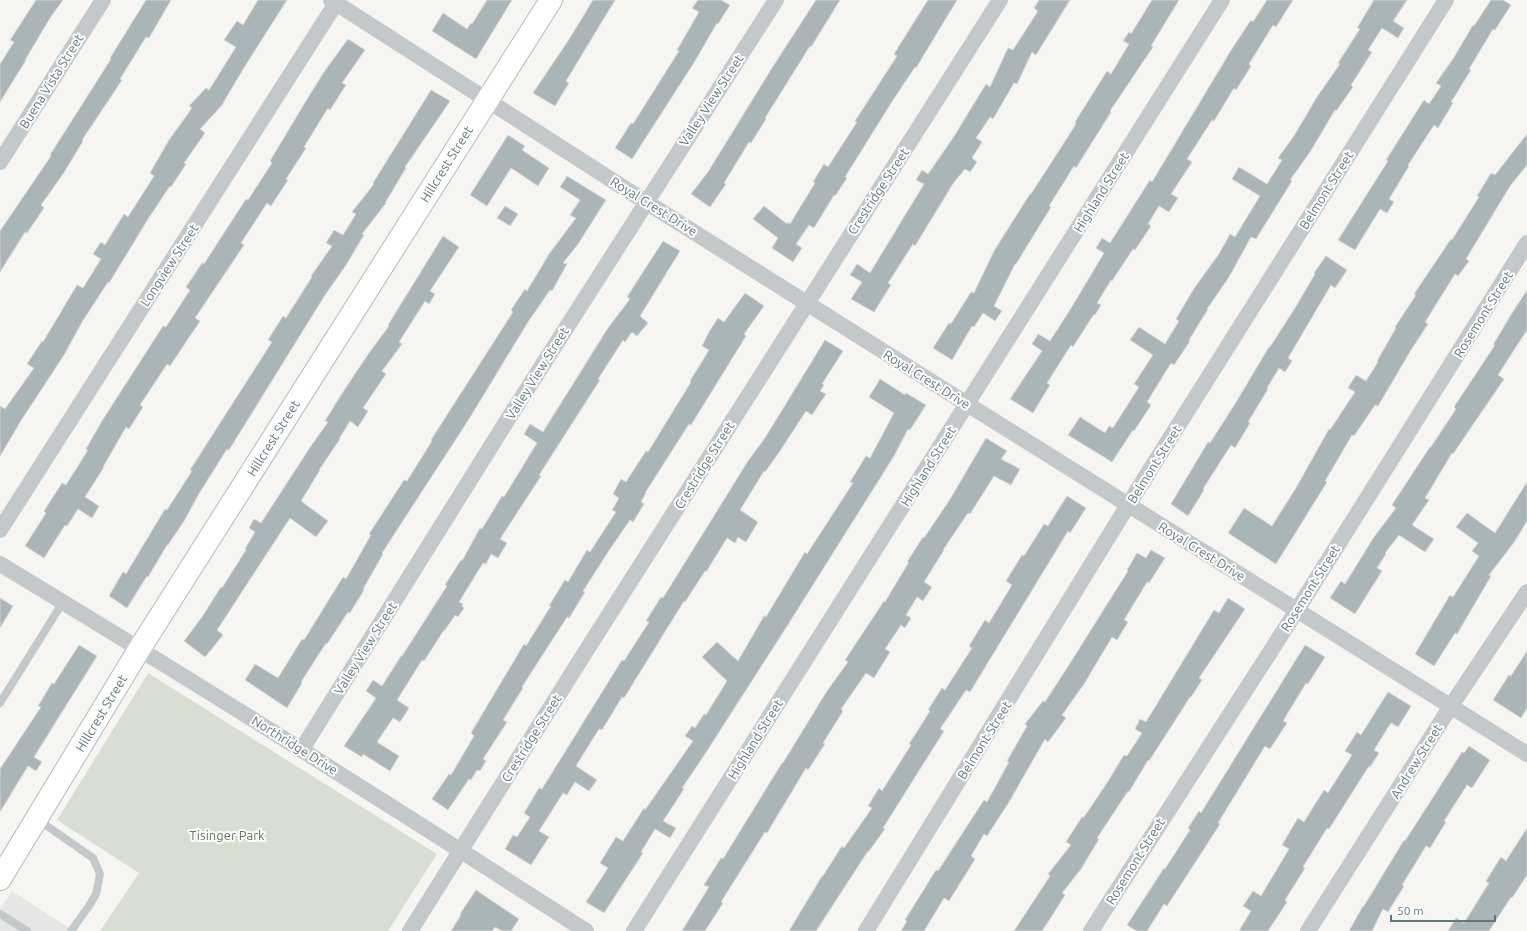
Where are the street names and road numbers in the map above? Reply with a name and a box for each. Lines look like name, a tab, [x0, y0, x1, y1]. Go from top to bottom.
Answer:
street label: Buena Vista Street	[16, 31, 86, 131]
street label: Valley View Street	[676, 52, 746, 148]
street label: Hillcrest Street	[417, 123, 475, 205]
street label: Crestridge Street	[845, 145, 911, 237]
street label: Belmont Street	[1296, 148, 1356, 232]
street label: Highland Street	[1071, 149, 1131, 235]
street label: Royal Crest Drive	[608, 174, 700, 238]
street label: Longview Street	[137, 221, 201, 309]
street label: Rosemont Street	[1451, 268, 1515, 360]
street label: Valley View Street	[503, 324, 571, 422]
street label: Royal Crest Drive	[881, 347, 973, 411]
street label: Hillcrest Street	[244, 397, 302, 479]
street label: Crestridge Street	[671, 419, 737, 511]
street label: Belmont Street	[1124, 422, 1184, 506]
street label: Highland Street	[898, 423, 958, 509]
street label: Royal Crest Drive	[1156, 519, 1248, 583]
street label: Rosemont Street	[1278, 542, 1342, 634]
street label: Valley View Street	[331, 599, 399, 697]
street label: Hillcrest Street	[73, 672, 129, 754]
street label: Crestridge Street	[498, 692, 564, 784]
street label: Highland Street	[725, 696, 785, 782]
street label: Belmont Street	[954, 698, 1014, 782]
street label: Northridge Drive	[250, 713, 340, 777]
street label: Andrew Street	[1388, 721, 1444, 801]
street label: Rosemont Street	[1103, 815, 1167, 907]

